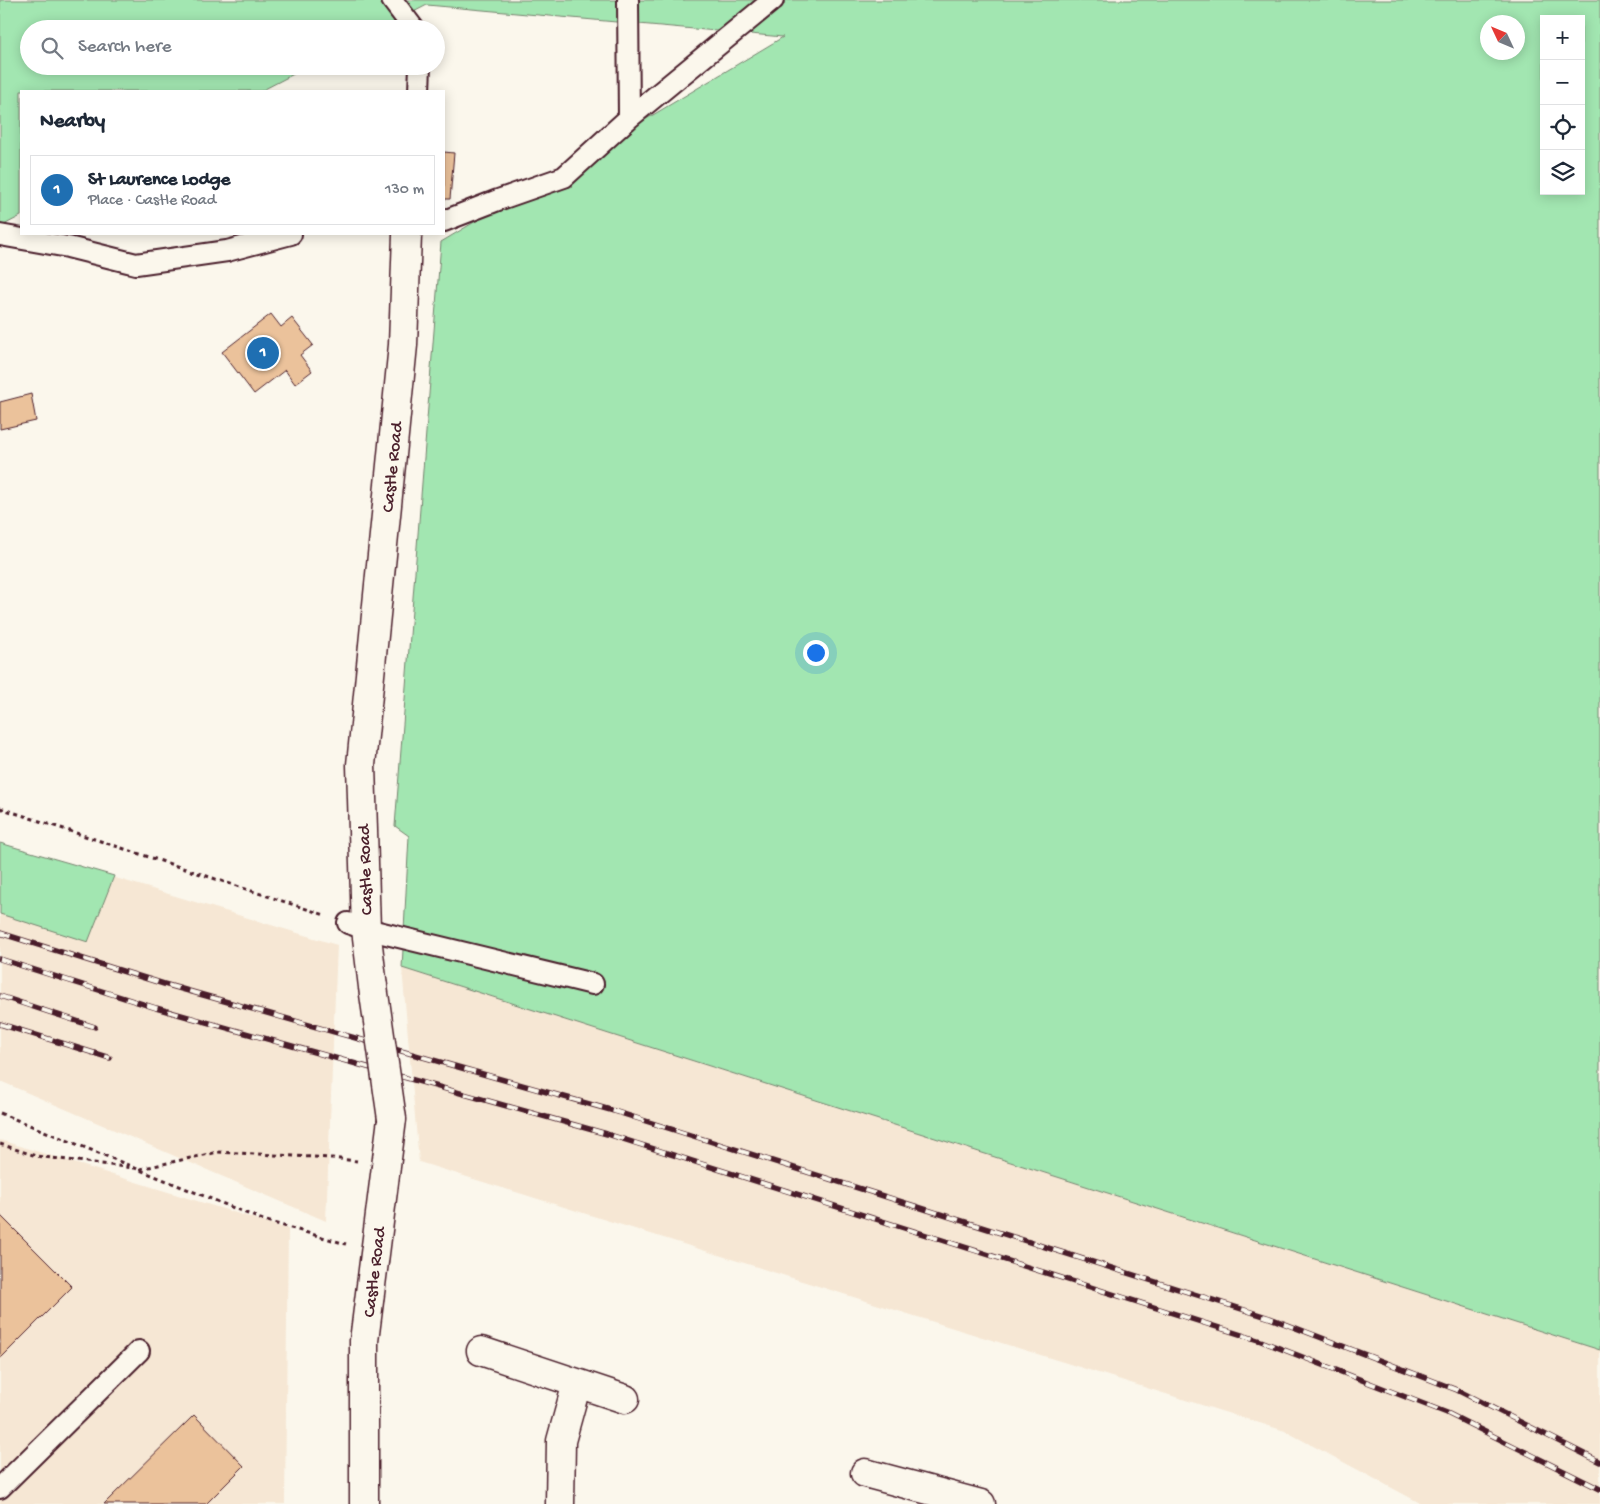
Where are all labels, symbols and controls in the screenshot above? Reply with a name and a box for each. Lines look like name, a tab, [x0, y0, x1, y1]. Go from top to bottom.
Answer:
north arrow	[1480, 15, 1525, 60]
map controls	[1540, 15, 1585, 195]
button: +	[1540, 15, 1585, 60]
search box	[20, 20, 445, 75]
icon: search	[38, 34, 66, 62]
text: Search here	[78, 36, 172, 59]
button: −	[1540, 60, 1585, 105]
button: locate	[1540, 105, 1585, 150]
text: Nearby	[40, 110, 105, 135]
button: layers	[1540, 150, 1585, 195]
text: St Laurence Lodge	[88, 169, 230, 192]
text: 1	[54, 181, 60, 200]
text: 130 m	[385, 181, 424, 200]
text: Place · Castle Road	[88, 192, 216, 211]
pin: 1	[247, 334, 279, 372]
street label: Castle Road	[378, 420, 409, 513]
your location	[803, 640, 829, 666]
street label: Castle Road	[354, 823, 379, 916]
street label: Castle Road	[360, 1225, 392, 1319]

